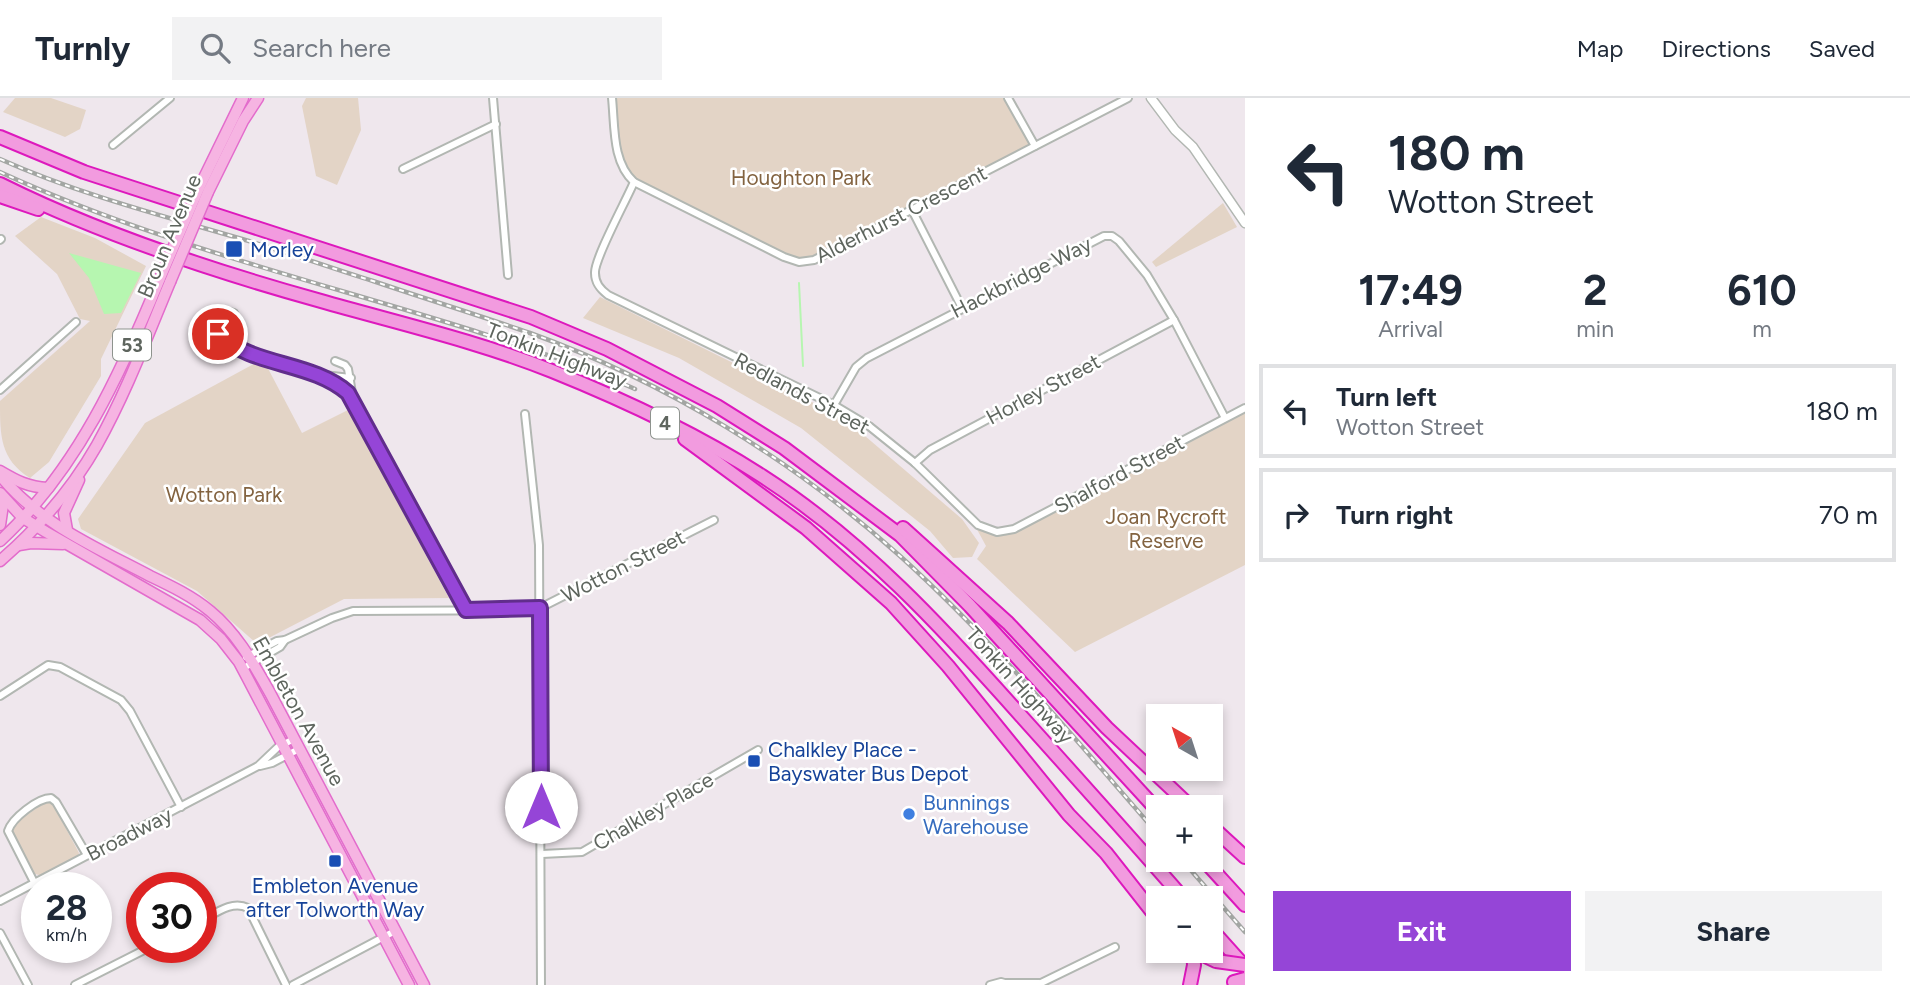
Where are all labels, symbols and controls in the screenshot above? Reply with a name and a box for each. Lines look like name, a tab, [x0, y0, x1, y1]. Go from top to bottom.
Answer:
search box	[172, 17, 662, 80]
text: Turnly	[35, 29, 130, 68]
icon: search	[196, 29, 234, 67]
text: Search here	[252, 32, 391, 64]
text: Map	[1577, 34, 1623, 63]
text: Directions	[1661, 34, 1771, 63]
text: Saved	[1809, 34, 1875, 63]
text: 180 m	[1388, 123, 1525, 182]
icon: left	[1273, 126, 1364, 217]
street label: Alderhurst Crescent	[811, 160, 991, 268]
park label: Houghton Park	[731, 165, 872, 190]
street label: Broun Avenue	[132, 170, 206, 302]
text: Wotton Street	[1388, 183, 1594, 221]
street label: Hackbridge Way	[946, 231, 1096, 323]
place label: Morley	[250, 237, 314, 262]
marker: Morley	[224, 239, 244, 259]
text: 17:49	[1358, 265, 1463, 316]
text: 2	[1583, 265, 1607, 316]
text: 610	[1727, 265, 1797, 316]
pin	[188, 304, 248, 364]
icon: arrive	[199, 315, 237, 353]
text: Arrival	[1378, 315, 1443, 343]
text: min	[1576, 315, 1614, 343]
text: m	[1752, 315, 1772, 343]
street label: Tonkin Highway	[483, 317, 631, 393]
road number: 53	[113, 330, 151, 360]
street label: Redlands Street	[730, 347, 874, 439]
street label: Horley Street	[982, 348, 1104, 430]
text: Turn left	[1336, 381, 1437, 413]
icon: left	[1277, 392, 1315, 430]
text: 180 m	[1806, 395, 1878, 427]
road number: 4	[651, 408, 679, 438]
text: Wotton Street	[1336, 413, 1484, 441]
street label: Shalford Street	[1050, 429, 1188, 519]
park label: Wotton Park	[166, 482, 283, 507]
icon: right	[1277, 496, 1315, 534]
text: Turn right	[1336, 499, 1453, 531]
text: 70 m	[1819, 499, 1878, 531]
park label: Joan Rycroft Reserve	[1106, 504, 1226, 553]
street label: Wotton Street	[557, 524, 689, 608]
street label: Tonkin Highway	[961, 621, 1079, 749]
street label: Embleton Avenue	[248, 632, 350, 790]
north arrow	[1146, 704, 1223, 780]
map controls	[1146, 704, 1223, 963]
place label: Chalkley Place - Bayswater Bus Depot	[768, 737, 969, 786]
marker: Chalkley Place - Bayswater Bus Depot	[746, 753, 762, 769]
street label: Chalkley Place	[588, 766, 718, 856]
position arrow	[504, 770, 578, 844]
place label: Bunnings Warehouse	[923, 790, 1028, 839]
button: +	[1146, 795, 1223, 872]
street label: Broadway	[82, 802, 176, 866]
marker: Bunnings Warehouse	[901, 806, 917, 822]
marker: Embleton Avenue after Tolworth Way	[327, 853, 343, 869]
speed limit sign: 30	[126, 872, 217, 963]
place label: Embleton Avenue after Tolworth Way	[246, 873, 424, 922]
button: −	[1146, 886, 1223, 963]
text: 28	[46, 887, 87, 929]
button: Exit	[1273, 891, 1571, 971]
button: Share	[1585, 891, 1882, 971]
text: km/h	[46, 924, 87, 946]

